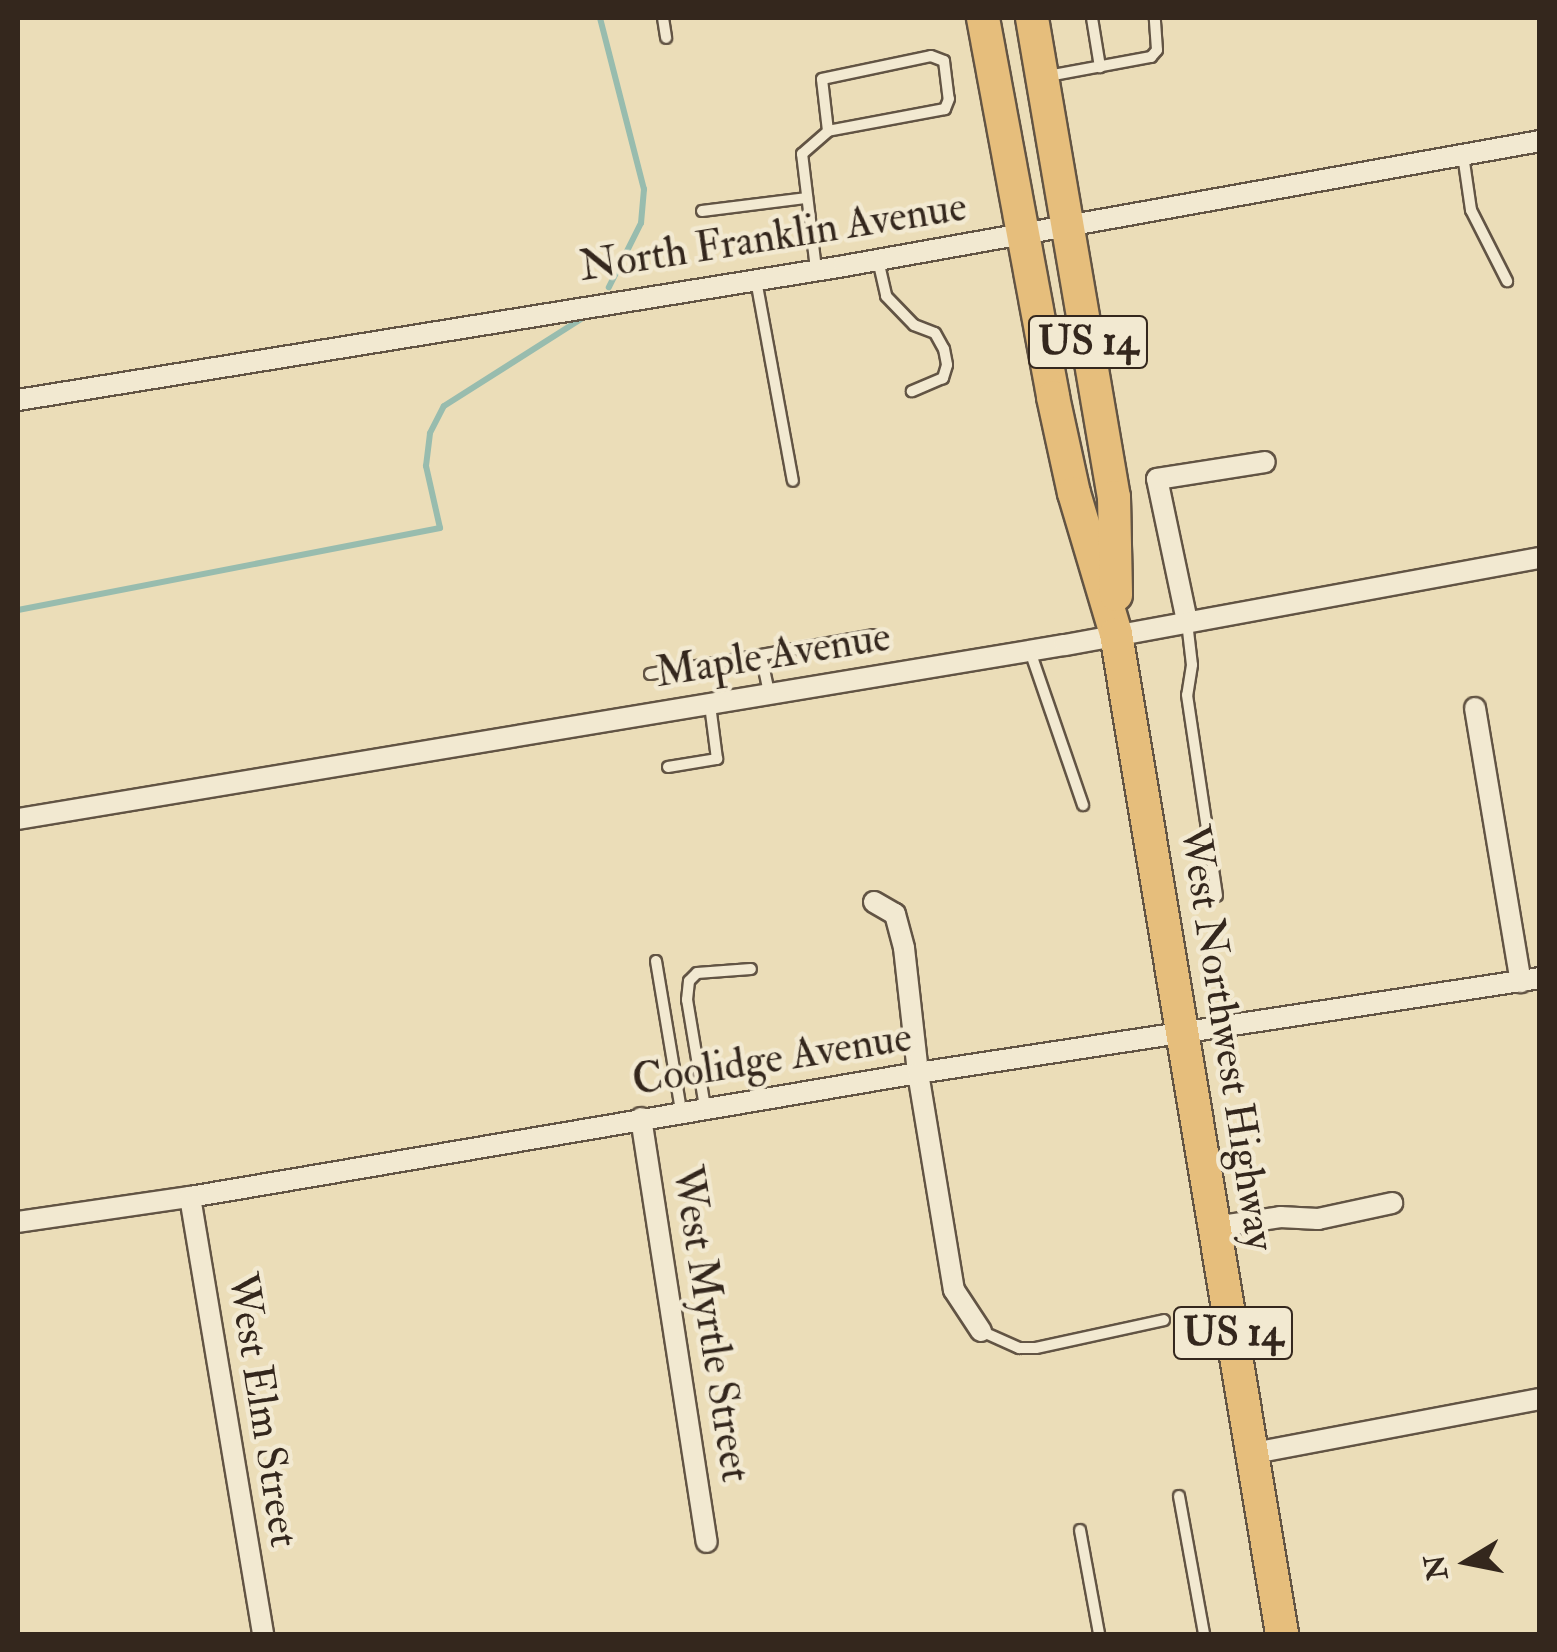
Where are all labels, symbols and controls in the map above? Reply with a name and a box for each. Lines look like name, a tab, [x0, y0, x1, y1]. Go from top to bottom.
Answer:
street label: North Franklin Avenue	[576, 182, 970, 292]
road number: US 14	[1026, 307, 1150, 377]
street label: Maple Avenue	[652, 612, 894, 698]
street label: West Northwest Highway	[1168, 822, 1286, 1254]
street label: Coolidge Avenue	[629, 1012, 915, 1106]
street label: West Myrtle Street	[661, 1162, 761, 1486]
street label: West Elm Street	[216, 1269, 310, 1551]
road number: US 14	[1170, 1298, 1296, 1368]
north arrow	[1417, 1512, 1517, 1612]
text: N	[1418, 1552, 1456, 1583]

